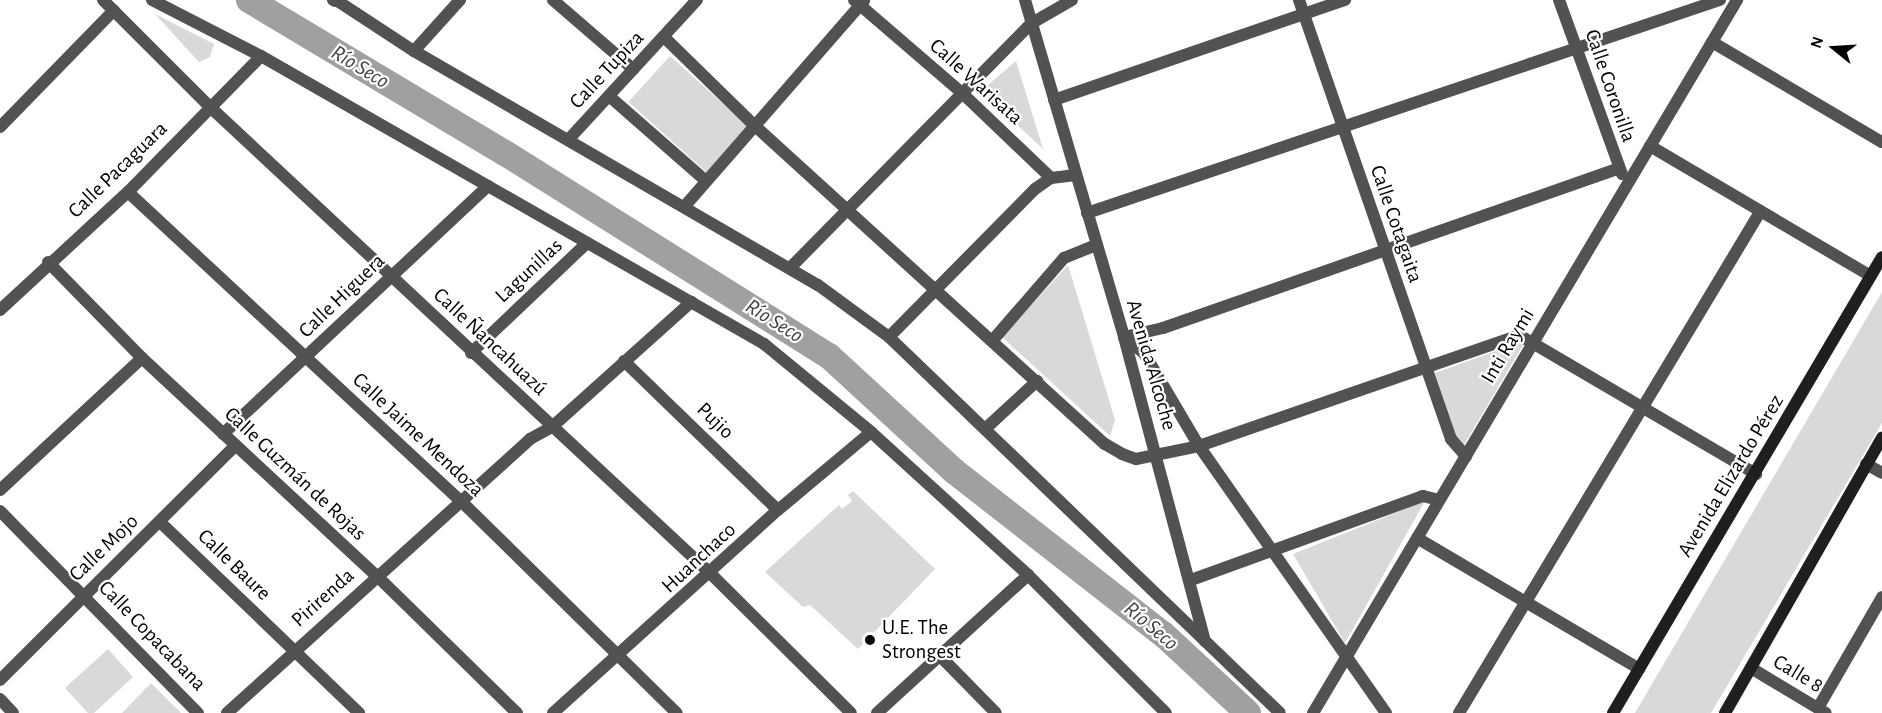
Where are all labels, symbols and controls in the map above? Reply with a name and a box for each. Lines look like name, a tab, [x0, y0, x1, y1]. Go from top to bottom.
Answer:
north arrow	[1804, 18, 1864, 78]
street label: Calle Tupiza	[564, 26, 650, 114]
street label: Calle Coronilla	[1579, 26, 1641, 146]
street label: Calle Warisata	[924, 33, 1028, 131]
text: N	[1808, 35, 1826, 50]
water label: Río Seco	[326, 39, 394, 95]
street label: Calle Pacaguara	[63, 116, 173, 224]
street label: Calle Cotagaita	[1364, 162, 1428, 286]
street label: Lagunillas	[490, 234, 568, 308]
street label: Calle Higuera	[294, 249, 390, 343]
street label: Calle Ñancahuazú	[428, 283, 552, 401]
water label: Río Seco	[740, 293, 808, 349]
street label: Avenida Alcoche	[1120, 297, 1182, 433]
street label: Inti Raymi	[1476, 304, 1540, 388]
street label: Calle Jaime Mendoza	[347, 368, 489, 502]
street label: Avenida Elizardo Pérez	[1673, 390, 1789, 562]
street label: Pujio	[691, 397, 739, 445]
street label: Calle Guzmán de Rojas	[219, 402, 371, 546]
street label: Calle Mojo	[64, 509, 144, 587]
street label: Huanchaco	[657, 517, 741, 599]
street label: Calle Baure	[192, 524, 276, 606]
street label: Pirirenda	[286, 563, 360, 633]
street label: Calle Copacabana	[93, 576, 211, 696]
water label: Río Seco	[1118, 596, 1184, 656]
place label: U.E. The Strongest	[882, 615, 961, 665]
marker: U.E. The Strongest	[863, 633, 877, 647]
street label: Calle 8	[1768, 649, 1828, 699]

